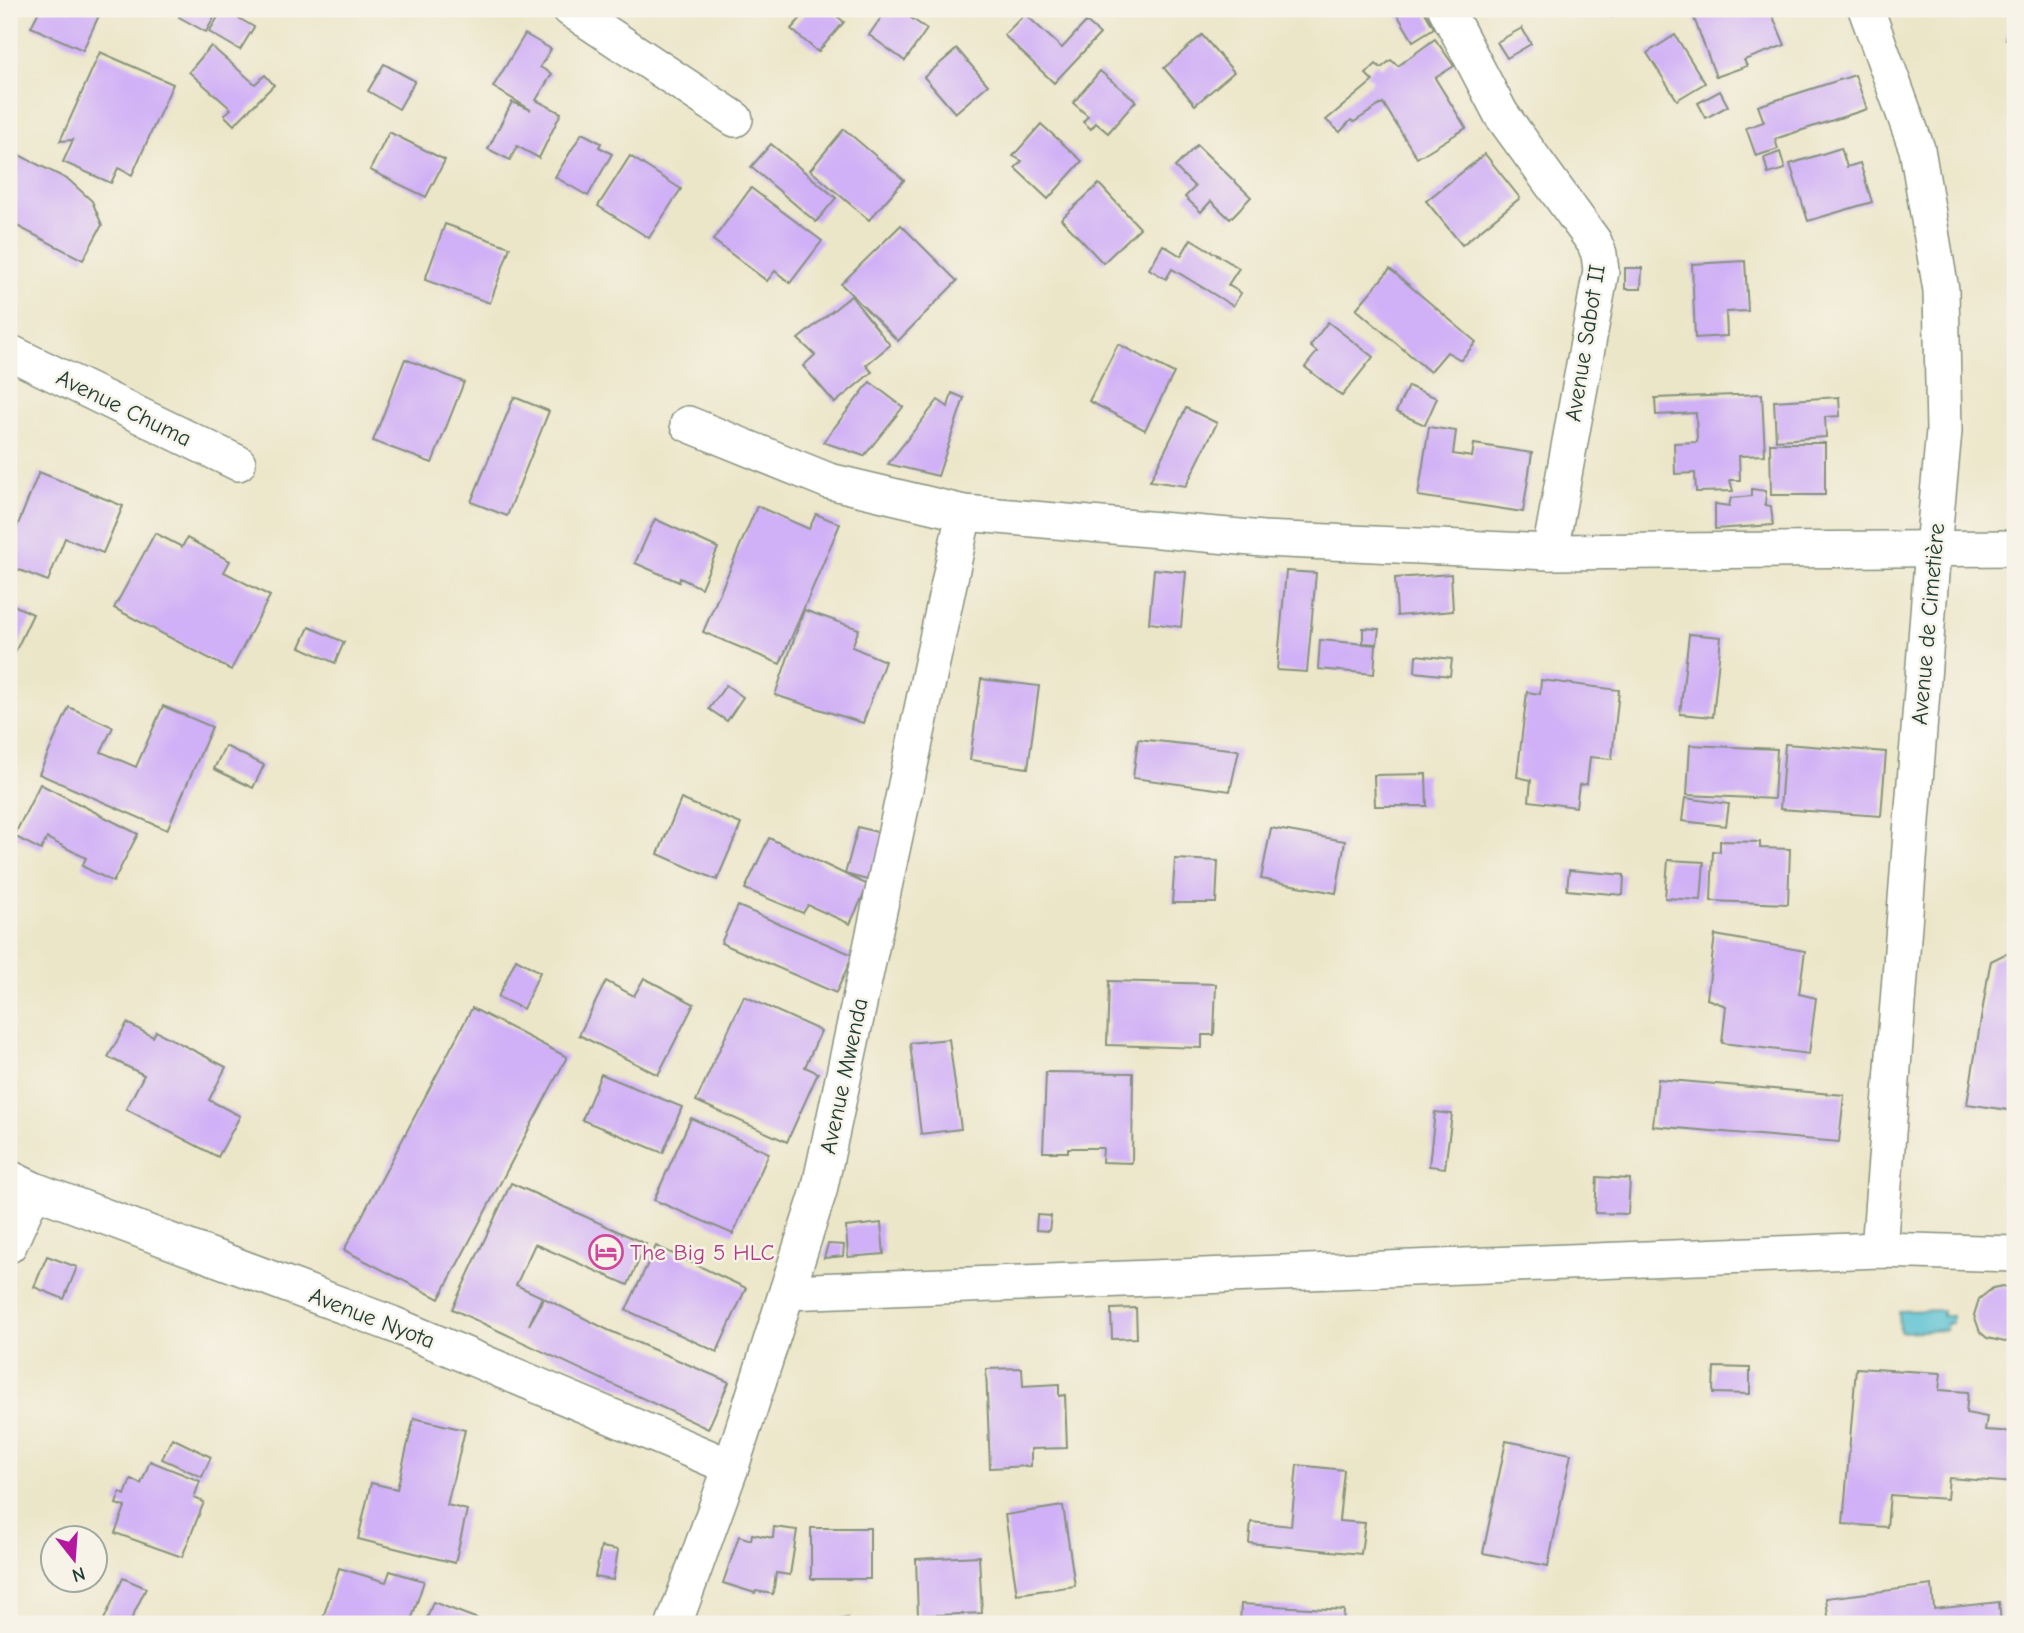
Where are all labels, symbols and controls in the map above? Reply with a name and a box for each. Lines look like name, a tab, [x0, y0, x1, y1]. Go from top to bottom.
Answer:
street label: Avenue Sabot II	[1559, 262, 1611, 424]
street label: Avenue Chuma	[52, 364, 196, 452]
street label: Avenue de Cimetière	[1906, 522, 1950, 726]
street label: Avenue Mwenda	[814, 996, 874, 1156]
hotel icon: The Big 5 HLC	[587, 1233, 625, 1271]
place label: The Big 5 HLC	[630, 1239, 775, 1266]
street label: Avenue Nyota	[305, 1282, 439, 1354]
north arrow	[38, 1524, 108, 1594]
text: N	[70, 1562, 88, 1587]

